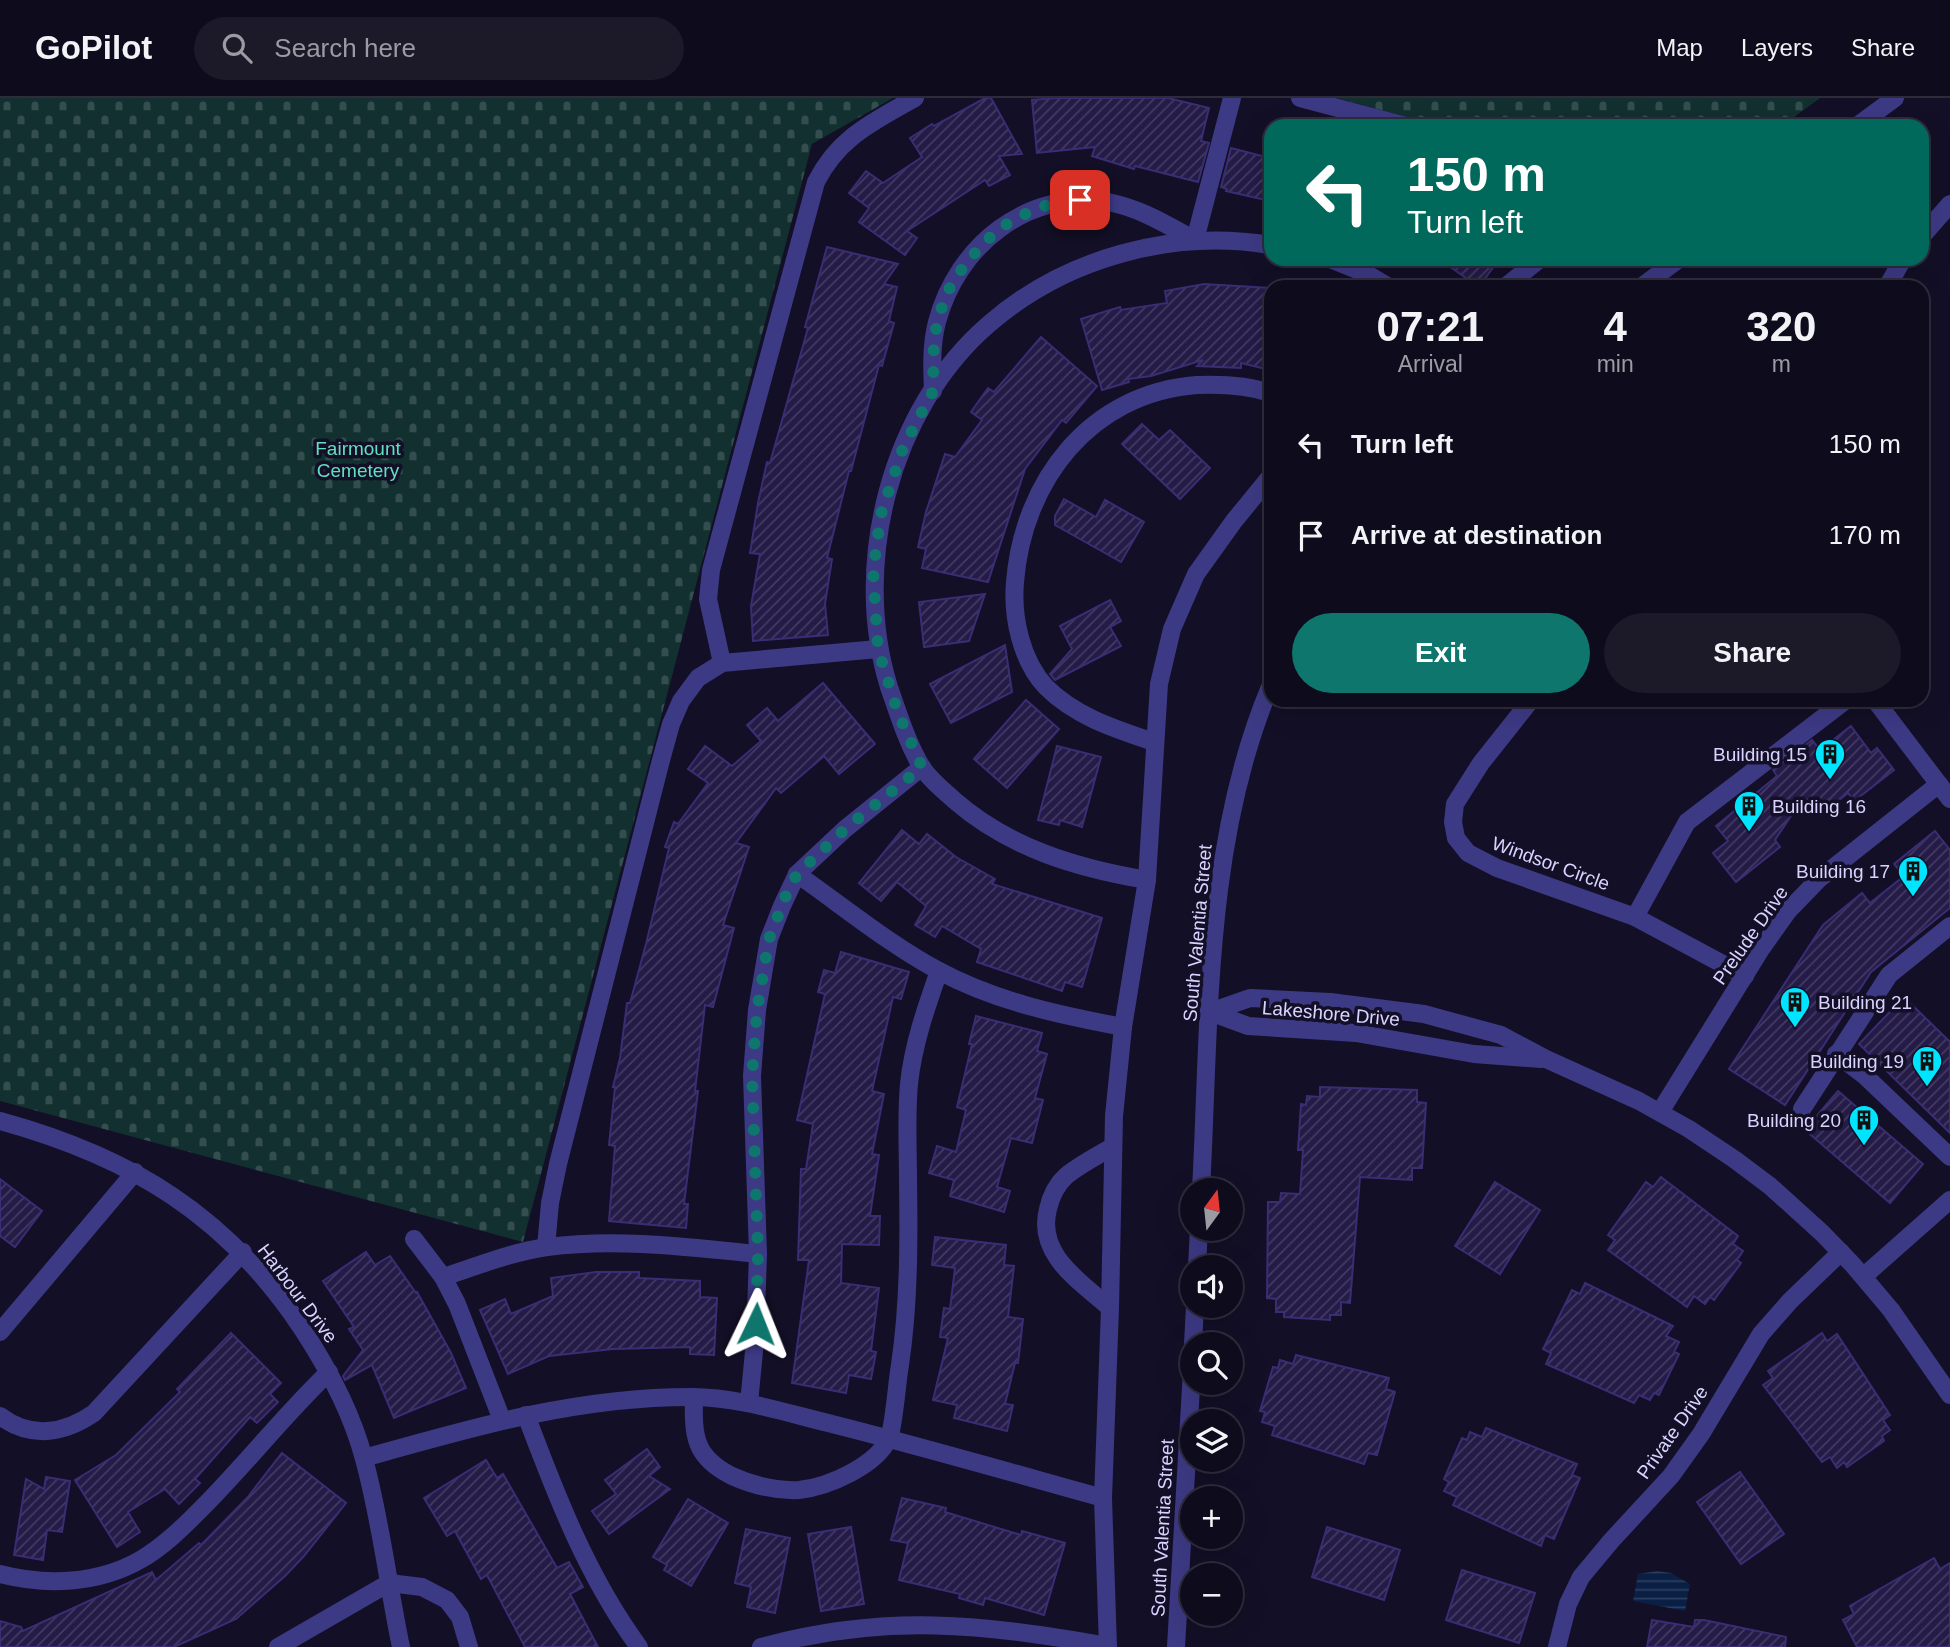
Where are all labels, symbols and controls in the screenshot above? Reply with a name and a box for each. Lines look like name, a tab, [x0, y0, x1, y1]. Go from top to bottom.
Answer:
search box	[194, 17, 684, 80]
text: GoPilot	[35, 29, 152, 66]
icon: search	[218, 29, 256, 67]
text: Search here	[274, 33, 416, 63]
text: Map	[1656, 34, 1703, 61]
text: Layers	[1741, 34, 1813, 61]
text: Share	[1851, 34, 1915, 61]
icon: left	[1292, 147, 1383, 238]
text: 150 m	[1407, 147, 1546, 201]
pin	[1050, 170, 1110, 230]
icon: arrive	[1061, 181, 1099, 219]
text: Turn left	[1407, 204, 1523, 240]
text: 07:21	[1377, 303, 1484, 350]
text: 4	[1603, 303, 1627, 350]
text: 320	[1746, 303, 1816, 350]
text: Arrival	[1398, 351, 1463, 377]
text: min	[1597, 351, 1634, 377]
text: m	[1772, 351, 1791, 377]
icon: left	[1292, 426, 1330, 464]
text: Turn left	[1351, 429, 1453, 459]
text: 150 m	[1829, 429, 1901, 459]
park label: Fairmount Cemetery	[315, 438, 401, 481]
icon: arrive	[1292, 517, 1330, 555]
text: Arrive at destination	[1351, 520, 1602, 550]
text: 170 m	[1829, 520, 1901, 550]
button: Exit	[1292, 613, 1590, 693]
button: Share	[1604, 613, 1901, 693]
building icon: Building 15	[1813, 737, 1847, 781]
place label: Building 15	[1713, 744, 1807, 765]
building icon: Building 16	[1732, 789, 1766, 833]
place label: Building 16	[1772, 796, 1866, 817]
street label: Windsor Circle	[1489, 832, 1612, 894]
street label: South Valentia Street	[1179, 843, 1216, 1023]
building icon: Building 17	[1896, 854, 1930, 898]
place label: Building 17	[1796, 861, 1890, 882]
street label: Prelude Drive	[1709, 882, 1792, 988]
building icon: Building 21	[1778, 985, 1812, 1029]
place label: Building 21	[1818, 992, 1912, 1013]
street label: Lakeshore Drive	[1261, 997, 1401, 1030]
building icon: Building 19	[1910, 1044, 1944, 1088]
place label: Building 19	[1810, 1051, 1904, 1072]
building icon: Building 20	[1847, 1103, 1881, 1147]
place label: Building 20	[1747, 1110, 1841, 1131]
north arrow	[1180, 1178, 1242, 1241]
map controls	[1180, 1178, 1243, 1626]
street label: Harbour Drive	[254, 1240, 342, 1347]
button: sound	[1180, 1255, 1243, 1318]
position arrow	[719, 1287, 793, 1361]
button: search	[1180, 1332, 1243, 1395]
street label: Private Drive	[1633, 1382, 1712, 1483]
button: layers	[1180, 1409, 1243, 1472]
street label: South Valentia Street	[1147, 1438, 1178, 1618]
button: +	[1180, 1486, 1243, 1549]
button: −	[1180, 1563, 1243, 1626]

